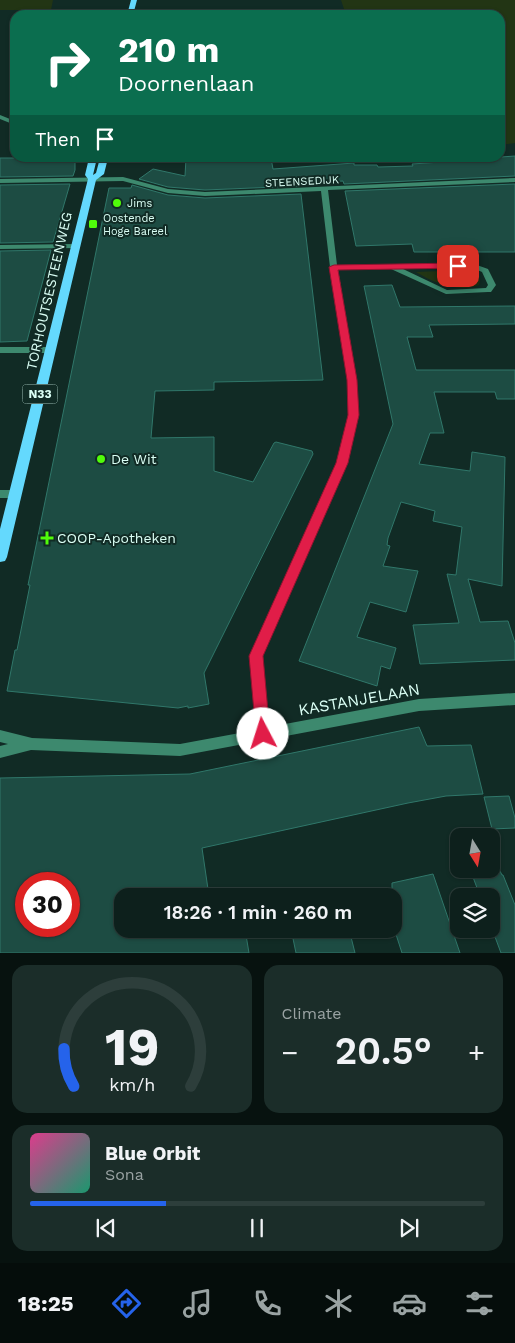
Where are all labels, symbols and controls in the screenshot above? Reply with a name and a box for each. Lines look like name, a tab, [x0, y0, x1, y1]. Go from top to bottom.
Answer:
text: 210 m	[118, 29, 219, 71]
icon: right	[35, 30, 100, 95]
text: Doornenlaan	[118, 71, 254, 96]
icon: arrive	[91, 125, 119, 153]
text: Then	[35, 128, 81, 151]
street label: STEENSEDIJK	[265, 173, 339, 190]
marker: Jims	[111, 197, 123, 209]
place label: Jims	[127, 197, 153, 210]
street label: TORHOUTSESTEENWEG	[23, 210, 75, 372]
place label: Oostende Hoge Bareel	[103, 212, 168, 238]
marker: Oostende Hoge Bareel	[87, 218, 99, 230]
pin	[437, 245, 479, 287]
icon: arrive	[444, 252, 472, 280]
road number: N33	[22, 384, 58, 404]
place label: De Wit	[111, 451, 157, 467]
marker: De Wit	[95, 453, 107, 465]
place label: COOP-Apotheken	[57, 530, 176, 546]
marker: COOP-Apotheken	[41, 532, 53, 544]
street label: KASTANJELAAN	[297, 679, 421, 720]
position arrow	[236, 707, 288, 759]
north arrow	[450, 828, 500, 878]
map controls	[450, 828, 500, 938]
speed limit sign: 30	[15, 872, 80, 937]
button: layers	[450, 888, 500, 938]
text: 18:26 · 1 min · 260 m	[164, 901, 352, 924]
text: Climate	[282, 1004, 342, 1023]
text: 19	[105, 1017, 159, 1078]
text: 20.5°	[335, 1029, 432, 1073]
text: −	[282, 1036, 298, 1069]
text: +	[468, 1036, 485, 1069]
text: km/h	[109, 1074, 155, 1095]
text: Blue Orbit	[105, 1142, 200, 1165]
text: Sona	[105, 1165, 144, 1184]
icon: previous	[92, 1214, 120, 1242]
icon: pause	[243, 1214, 271, 1242]
icon: next	[395, 1214, 423, 1242]
icon: directions	[109, 1286, 144, 1321]
icon: music	[180, 1286, 215, 1321]
icon: phone	[250, 1286, 285, 1321]
icon: climate	[321, 1286, 356, 1321]
icon: car	[392, 1286, 427, 1321]
icon: filters	[462, 1286, 497, 1321]
text: 18:25	[18, 1291, 74, 1316]

